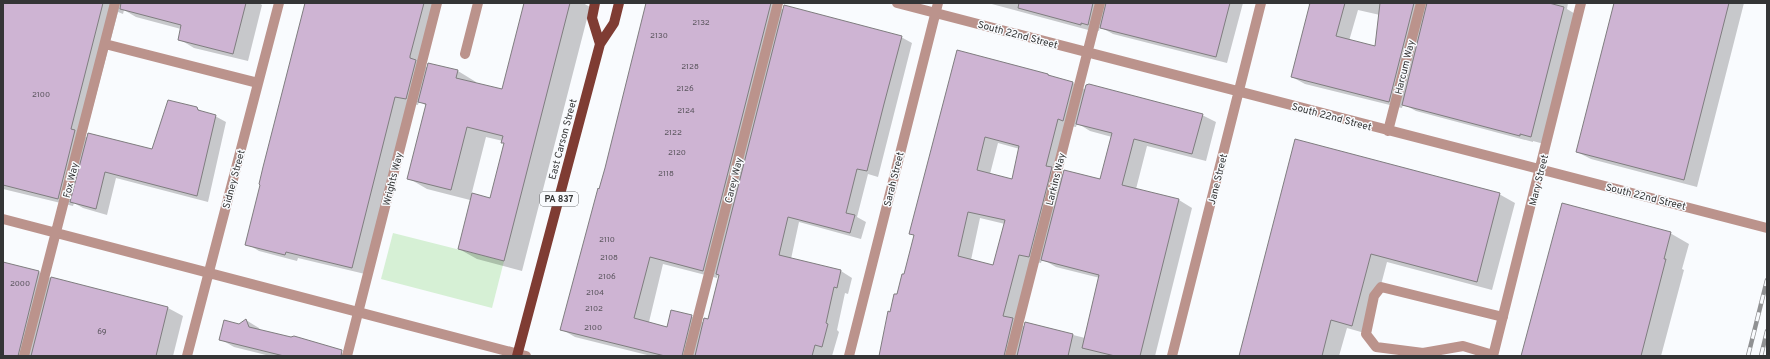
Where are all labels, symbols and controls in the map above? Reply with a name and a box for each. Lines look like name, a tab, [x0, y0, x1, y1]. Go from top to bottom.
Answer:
house number: 2132	[692, 18, 710, 28]
street label: South 22nd Street	[976, 19, 1059, 52]
house number: 2130	[650, 31, 668, 41]
street label: Harcum Way	[1392, 39, 1418, 96]
house number: 2128	[681, 62, 699, 72]
house number: 2126	[676, 84, 694, 94]
house number: 2100	[32, 90, 50, 100]
street label: East Carson Street	[546, 97, 581, 181]
street label: South 22nd Street	[1290, 101, 1373, 134]
house number: 2124	[677, 106, 695, 116]
house number: 2122	[664, 128, 682, 138]
street label: Sidney Street	[220, 148, 249, 210]
house number: 2120	[668, 148, 686, 158]
street label: Sarah Street	[881, 150, 908, 208]
street label: Wrights Way	[381, 151, 406, 207]
street label: Larkins Way	[1044, 152, 1069, 207]
street label: Jane Street	[1206, 152, 1231, 206]
street label: Mary Street	[1527, 153, 1552, 207]
street label: Carey Way	[722, 156, 746, 205]
street label: Fox Way	[61, 161, 82, 199]
house number: 2118	[658, 169, 674, 179]
street label: South 22nd Street	[1604, 181, 1687, 214]
road number: PA 837	[540, 192, 578, 206]
house number: 2110	[599, 235, 615, 245]
house number: 2108	[600, 253, 618, 263]
house number: 2106	[598, 272, 616, 282]
house number: 2000	[10, 279, 30, 289]
house number: 2104	[586, 288, 604, 298]
house number: 2102	[585, 304, 603, 314]
house number: 2100	[584, 323, 602, 333]
house number: 69	[97, 327, 107, 337]

